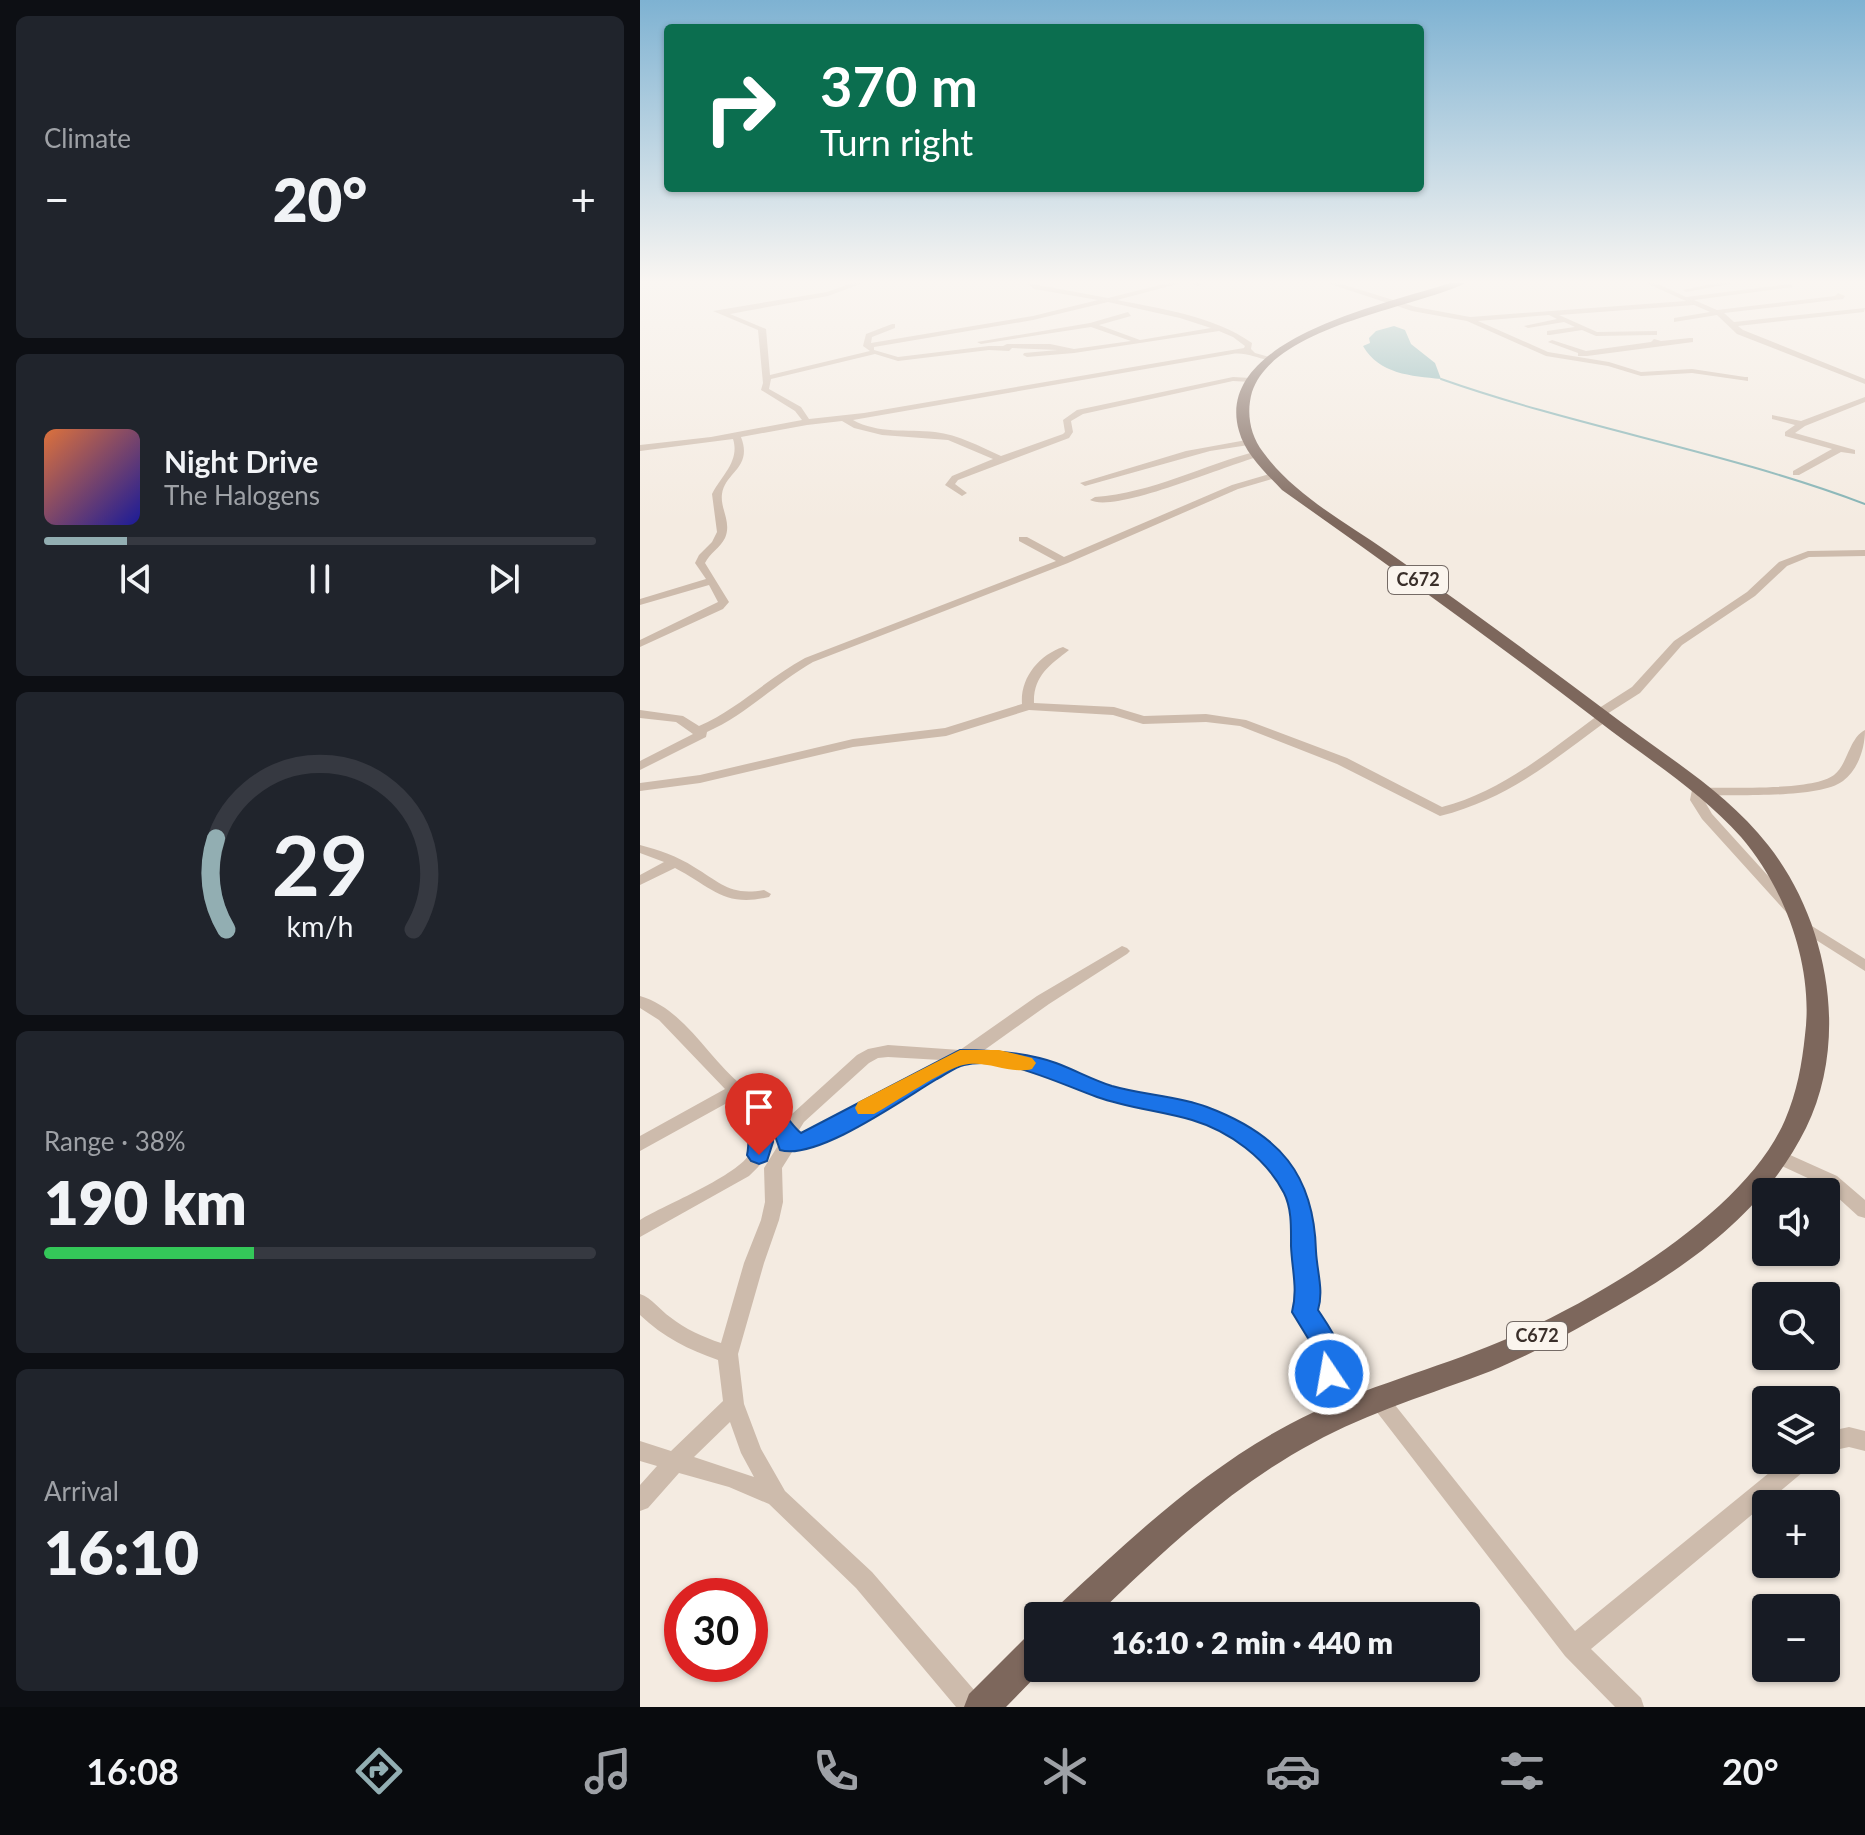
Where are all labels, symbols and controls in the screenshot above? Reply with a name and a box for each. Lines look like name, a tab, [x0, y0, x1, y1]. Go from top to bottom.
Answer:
text: 370 m	[820, 52, 978, 119]
icon: right	[688, 56, 792, 160]
text: Turn right	[820, 120, 973, 164]
text: Climate	[44, 122, 131, 154]
text: 20°	[273, 163, 367, 235]
text: −	[44, 173, 70, 225]
text: +	[570, 173, 596, 225]
text: Night Drive	[164, 443, 318, 479]
text: The Halogens	[164, 479, 320, 511]
icon: previous	[114, 557, 158, 601]
icon: pause	[298, 557, 342, 601]
icon: next	[482, 557, 526, 601]
road number: C672	[1388, 566, 1448, 594]
text: 29	[272, 813, 368, 913]
text: km/h	[287, 909, 353, 943]
pin	[725, 1073, 793, 1155]
icon: arrive	[737, 1085, 781, 1129]
text: Range · 38%	[44, 1125, 186, 1157]
text: 190 km	[44, 1166, 247, 1238]
map controls	[1752, 1178, 1840, 1682]
button: sound	[1752, 1178, 1840, 1266]
button: search	[1752, 1282, 1840, 1370]
road number: C672	[1507, 1322, 1567, 1350]
position arrow	[1287, 1332, 1371, 1416]
button: layers	[1752, 1386, 1840, 1474]
text: Arrival	[44, 1475, 119, 1507]
button: +	[1752, 1490, 1840, 1578]
text: 16:10	[44, 1516, 199, 1588]
speed limit sign: 30	[664, 1578, 768, 1682]
button: −	[1752, 1594, 1840, 1682]
text: 16:10 · 2 min · 440 m	[1111, 1624, 1393, 1660]
icon: directions	[351, 1743, 407, 1799]
icon: music	[580, 1743, 636, 1799]
icon: phone	[808, 1743, 864, 1799]
icon: climate	[1037, 1743, 1093, 1799]
icon: car	[1265, 1743, 1321, 1799]
icon: filters	[1494, 1743, 1550, 1799]
text: 16:08	[86, 1749, 179, 1793]
text: 20°	[1722, 1749, 1779, 1793]

